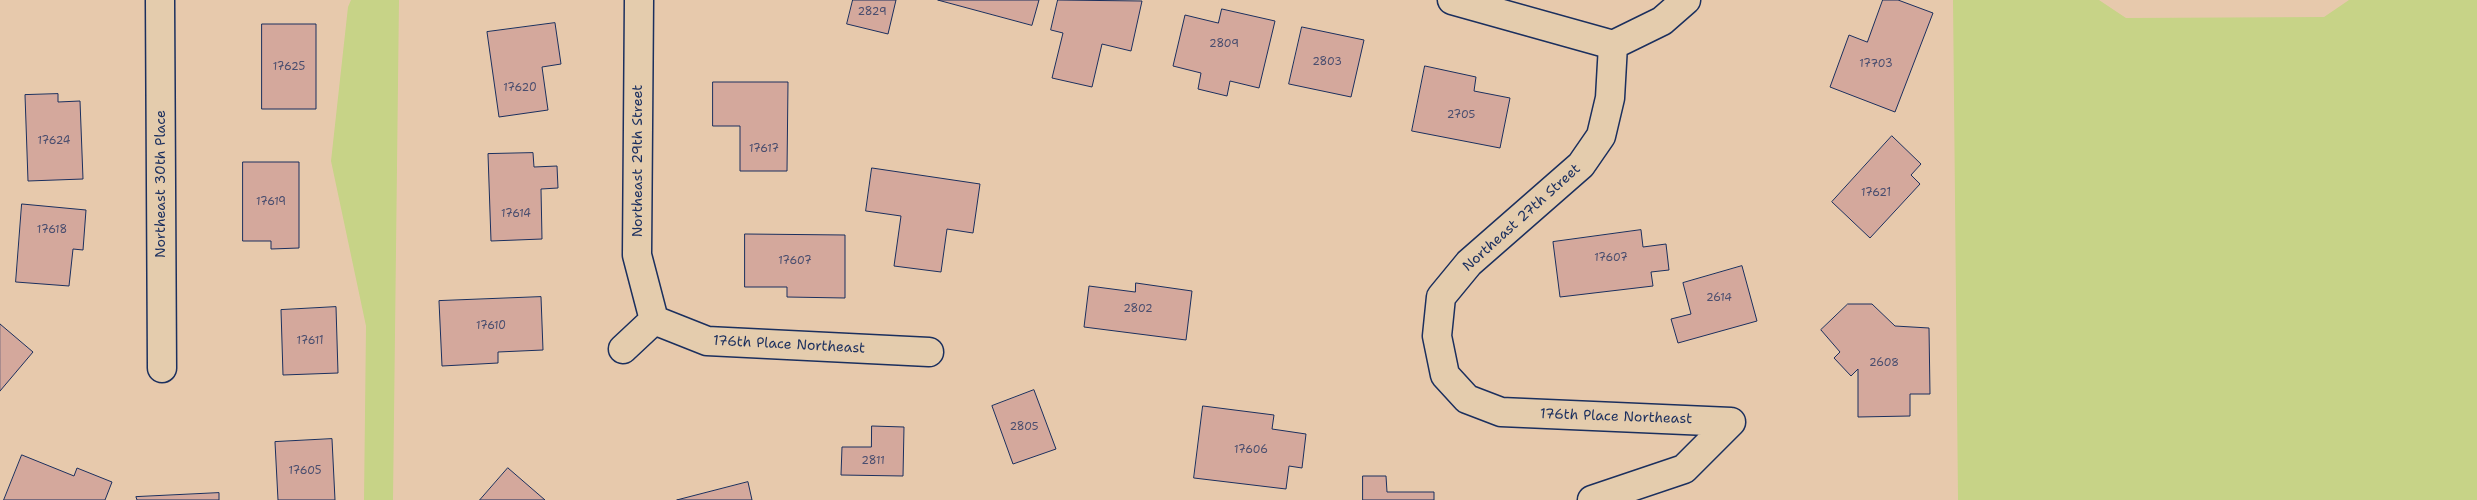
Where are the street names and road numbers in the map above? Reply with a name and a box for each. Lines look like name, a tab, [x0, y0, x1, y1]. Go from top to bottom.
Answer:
street label: Northeast 29th Street	[630, 85, 646, 237]
street label: Northeast 30th Place	[153, 110, 169, 258]
street label: Northeast 27th Street	[1460, 161, 1584, 275]
street label: 176th Place Northeast	[712, 333, 866, 357]
street label: 176th Place Northeast	[1540, 406, 1692, 428]

